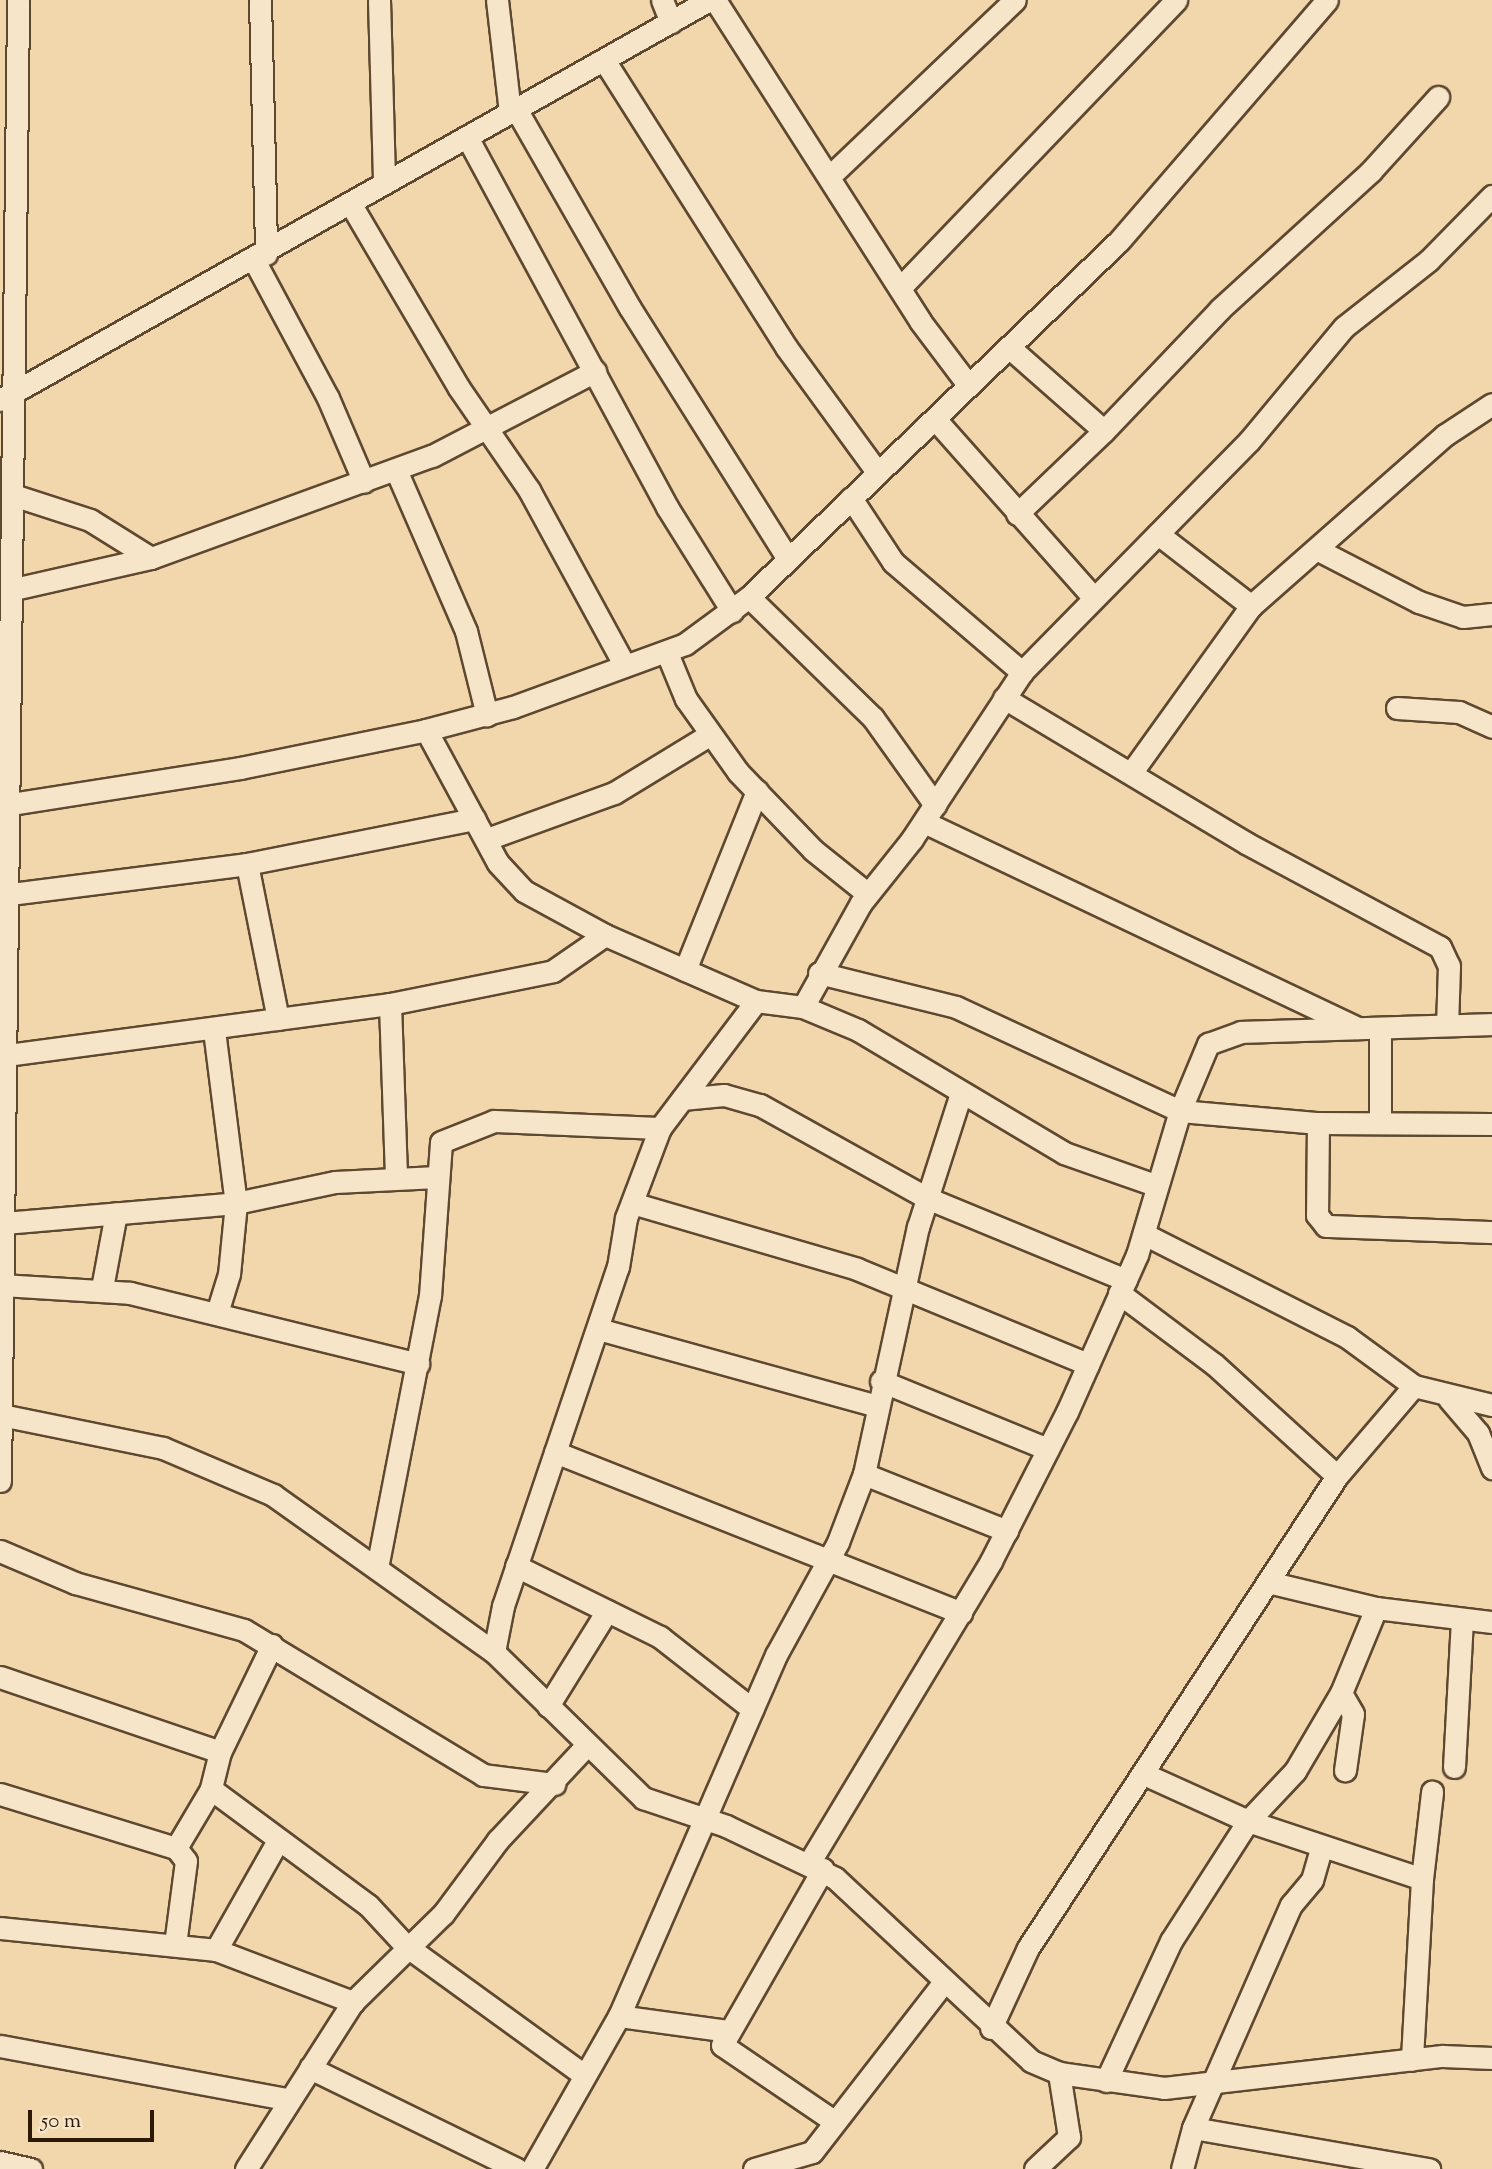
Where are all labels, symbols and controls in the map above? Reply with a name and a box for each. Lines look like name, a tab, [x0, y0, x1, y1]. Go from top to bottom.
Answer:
scale bar	[32, 2096, 158, 2140]
text: 50 m	[41, 2107, 81, 2137]

